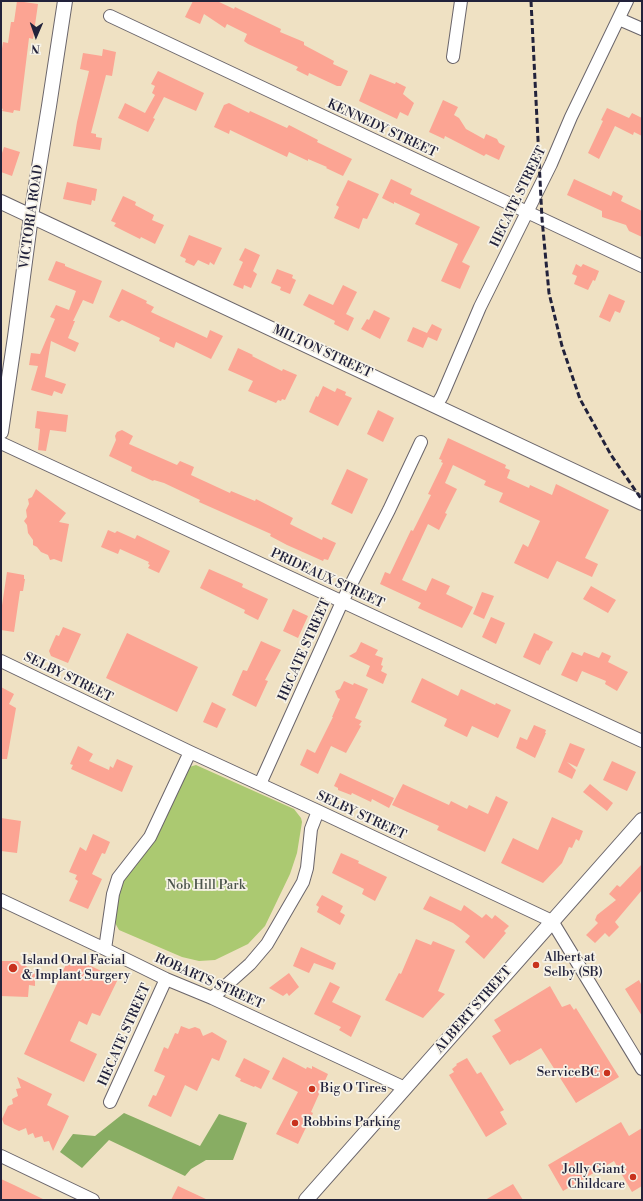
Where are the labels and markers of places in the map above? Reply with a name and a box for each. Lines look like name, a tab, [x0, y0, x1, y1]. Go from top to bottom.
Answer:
place label: Albert at Selby (SB)	[544, 950, 603, 981]
place label: Island Oral Facial & Implant Surgery	[22, 953, 130, 984]
marker: Albert at Selby (SB)	[531, 960, 541, 970]
marker: Island Oral Facial & Implant Surgery	[7, 962, 19, 974]
place label: ServiceBC	[537, 1065, 599, 1081]
marker: ServiceBC	[602, 1068, 612, 1078]
place label: Big O Tires	[320, 1081, 387, 1097]
marker: Big O Tires	[307, 1084, 317, 1094]
place label: Robbins Parking	[303, 1115, 400, 1131]
marker: Robbins Parking	[290, 1118, 300, 1128]
place label: Jolly Giant Childcare	[563, 1162, 625, 1193]
marker: Jolly Giant Childcare	[628, 1172, 638, 1182]

